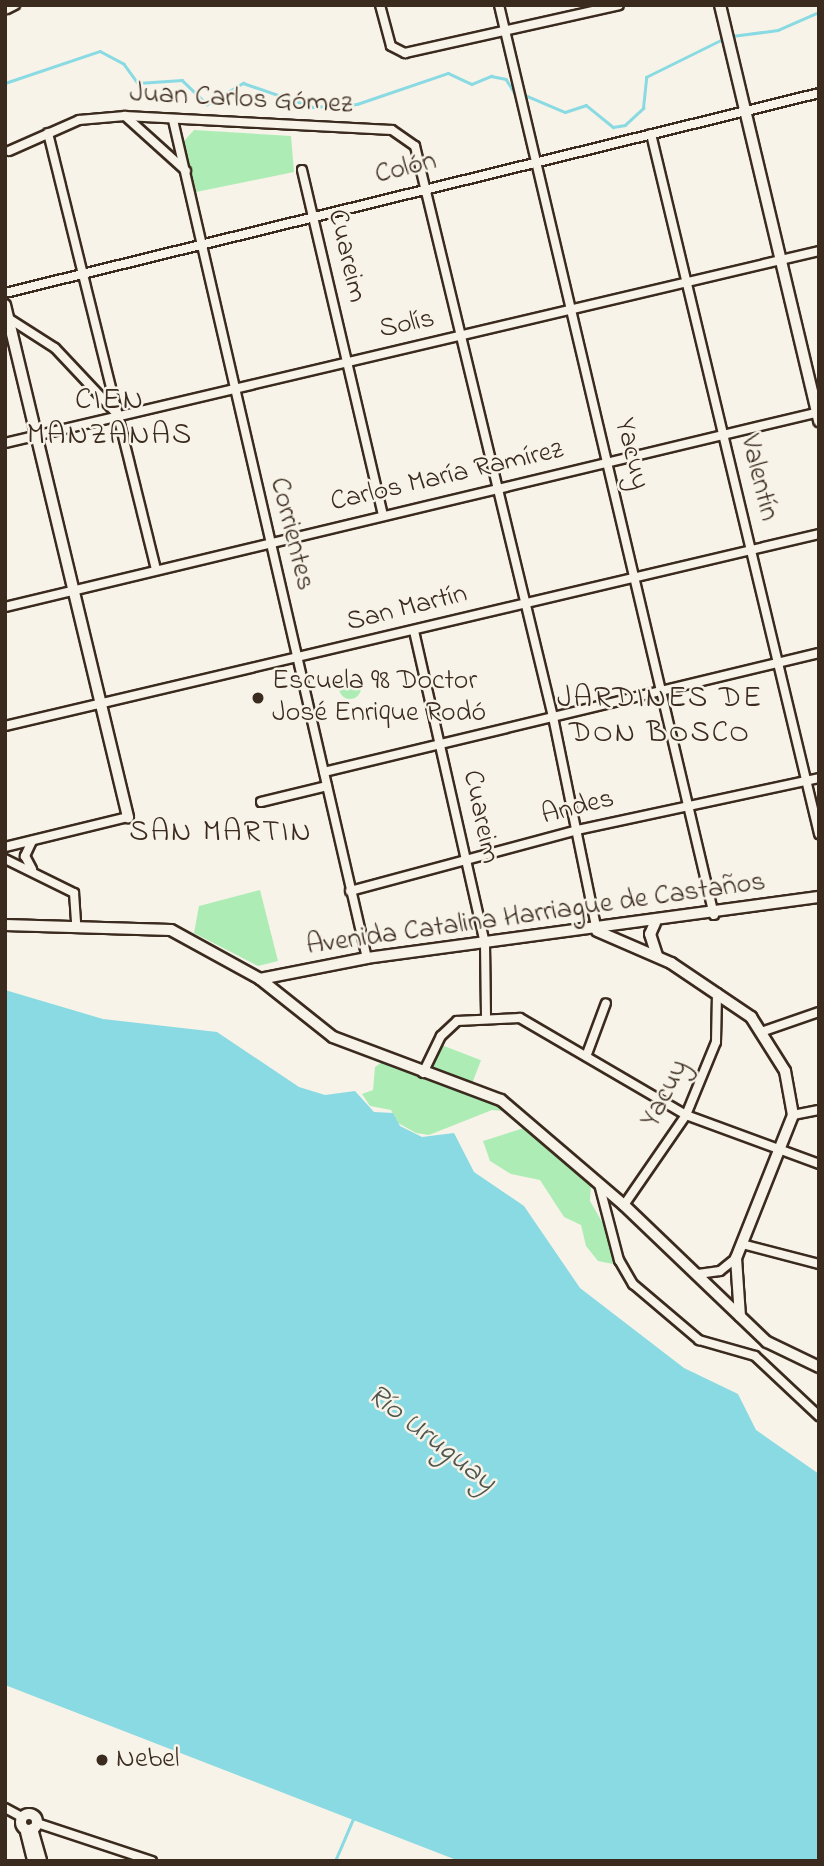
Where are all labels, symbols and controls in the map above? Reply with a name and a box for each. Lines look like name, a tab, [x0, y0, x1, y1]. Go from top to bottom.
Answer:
street label: Juan Carlos Gómez	[129, 77, 353, 123]
street label: Colón	[372, 145, 440, 193]
street label: Cuareim	[319, 206, 373, 306]
street label: Solís	[376, 303, 438, 347]
district label: CIEN MANZANAS	[28, 383, 192, 453]
street label: Yacuy	[606, 415, 656, 493]
street label: Valentín	[731, 431, 785, 525]
street label: Carlos María Ramírez	[327, 434, 567, 520]
street label: Corrientes	[261, 474, 321, 594]
street label: San Martín	[343, 578, 471, 640]
place label: Escuela 98 Doctor José Enrique Rodó	[272, 665, 486, 731]
district label: JARDINES DE DON BOSCO	[558, 681, 762, 752]
marker: Escuela 98 Doctor José Enrique Rodó	[250, 690, 266, 706]
street label: Cuareim	[454, 767, 506, 867]
street label: Andes	[538, 783, 618, 833]
district label: SAN MARTIN	[131, 815, 311, 851]
street label: Avenida Catalina Harriague de Castaños	[304, 866, 768, 964]
street label: Yacuy	[635, 1054, 697, 1134]
water label: Río Uruguay	[359, 1377, 503, 1501]
place label: Nebel	[116, 1743, 179, 1777]
marker: Nebel	[94, 1752, 110, 1768]

